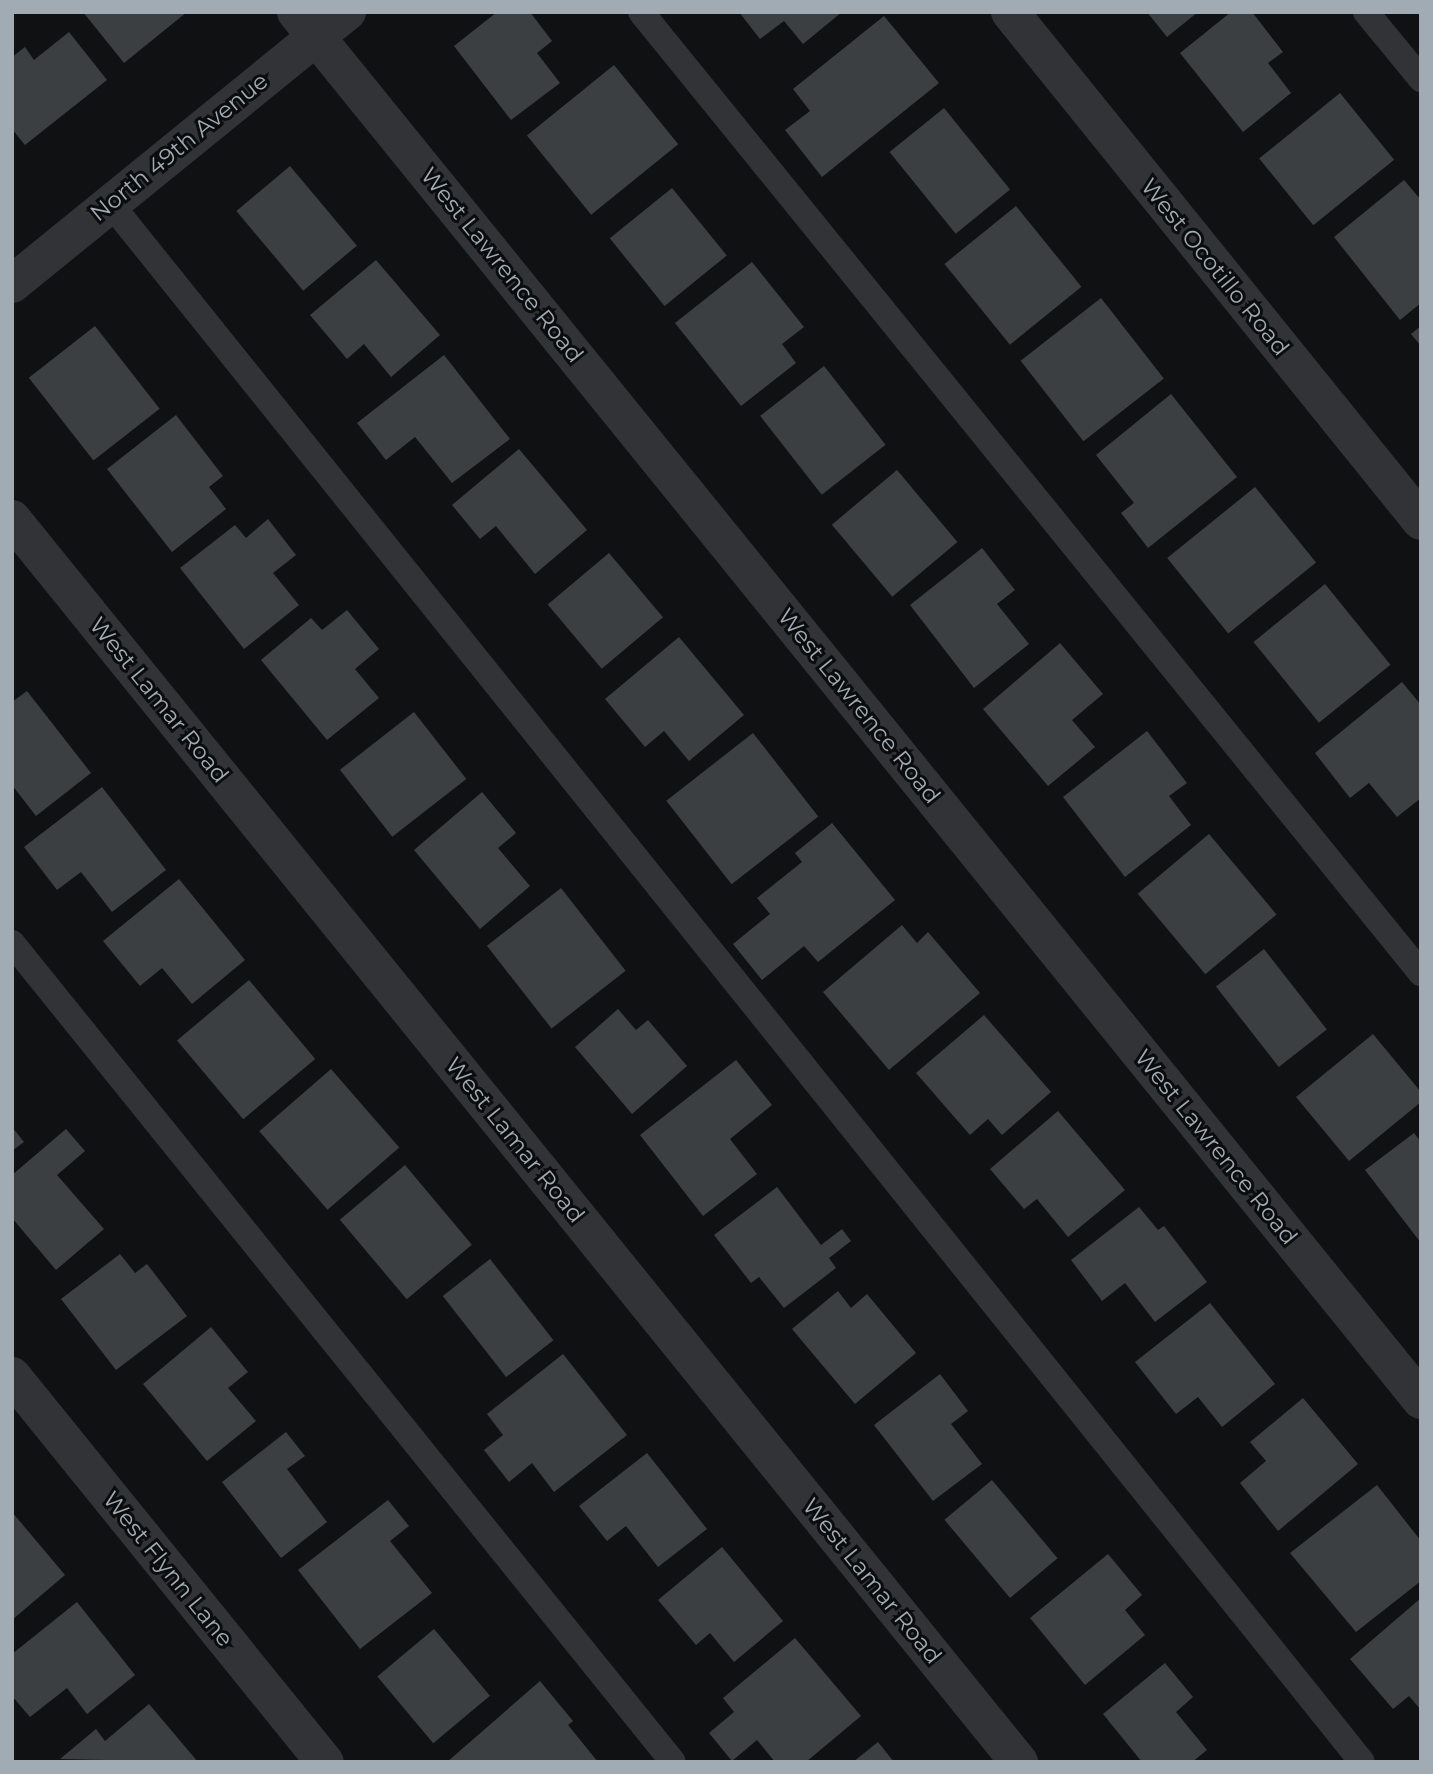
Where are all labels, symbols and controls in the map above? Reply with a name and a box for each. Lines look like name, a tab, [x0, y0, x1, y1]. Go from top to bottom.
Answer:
street label: North 49th Avenue	[85, 67, 273, 227]
street label: West Lawrence Road	[415, 162, 589, 368]
street label: West Ocotillo Road	[1135, 173, 1295, 361]
street label: West Lawrence Road	[772, 603, 946, 809]
street label: West Lamar Road	[84, 612, 234, 788]
street label: West Lawrence Road	[1129, 1044, 1303, 1250]
street label: West Lamar Road	[440, 1052, 590, 1228]
street label: West Flynn Lane	[97, 1486, 239, 1652]
street label: West Lamar Road	[797, 1493, 947, 1669]

